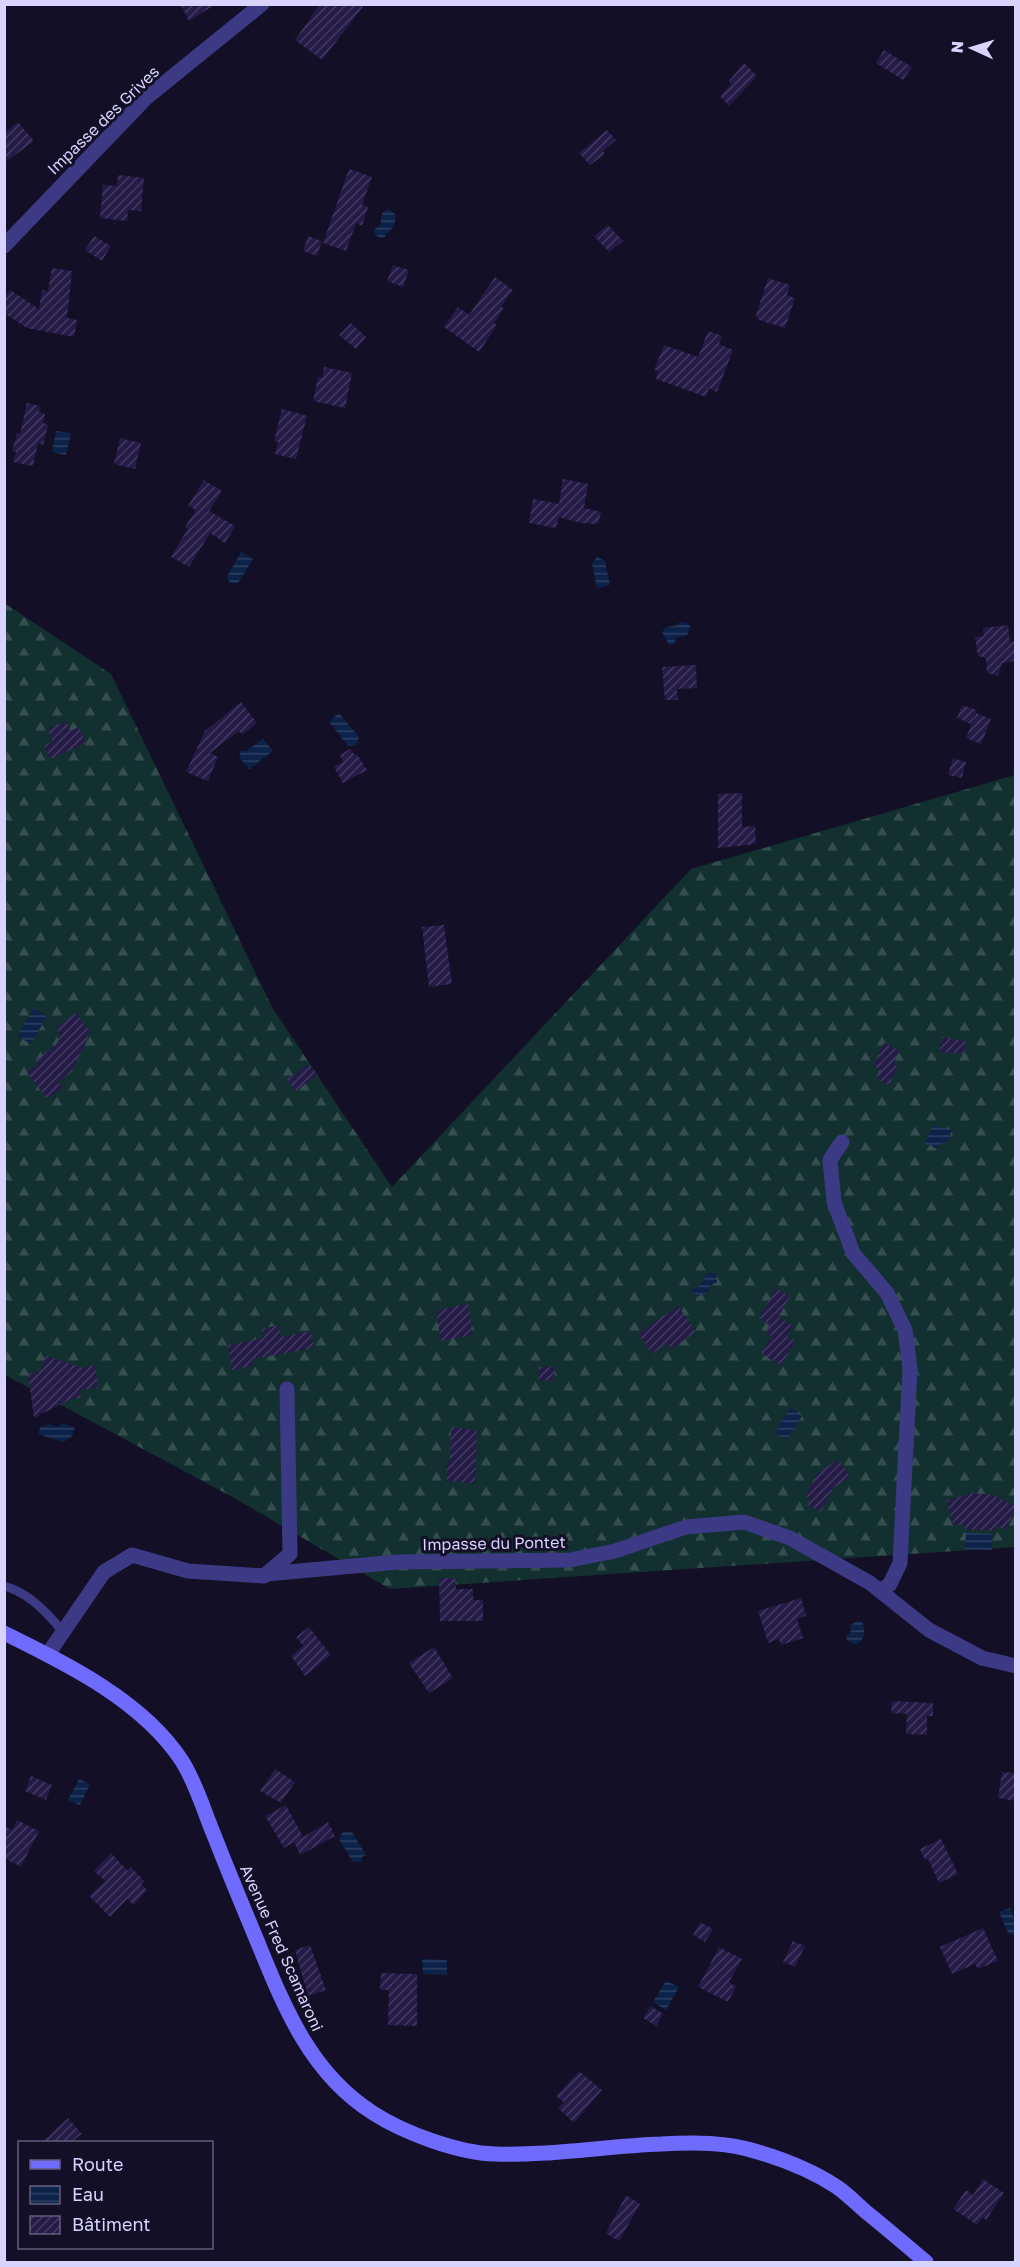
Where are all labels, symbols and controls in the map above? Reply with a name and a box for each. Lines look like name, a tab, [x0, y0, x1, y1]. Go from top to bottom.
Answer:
north arrow	[942, 18, 1002, 78]
text: N	[947, 40, 967, 54]
street label: Impasse des Grives	[43, 61, 163, 179]
street label: Impasse du Pontet	[422, 1532, 566, 1554]
street label: Avenue Fred Scamaroni	[236, 1862, 328, 2034]
legend	[18, 2141, 213, 2249]
text: Route	[72, 2153, 123, 2175]
text: Eau	[72, 2183, 104, 2205]
text: Bâtiment	[72, 2213, 151, 2235]

